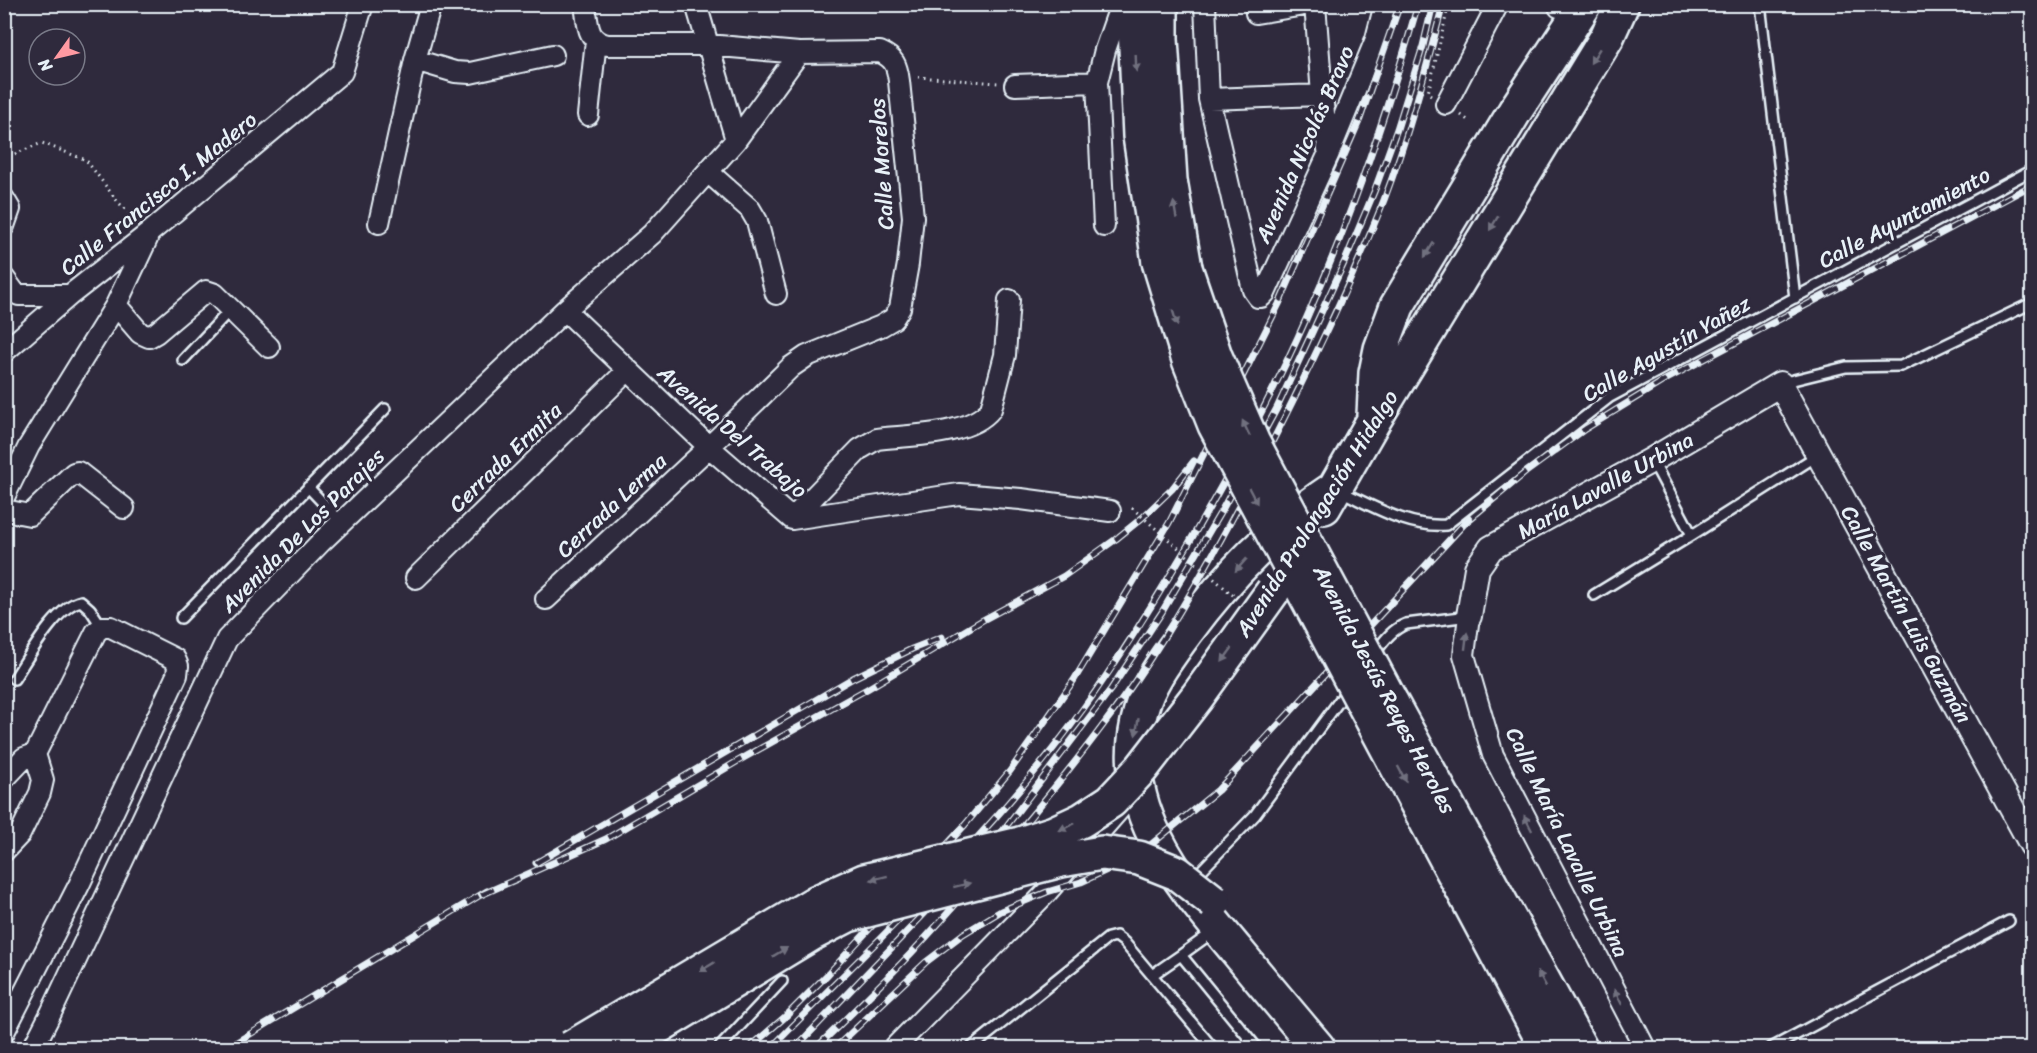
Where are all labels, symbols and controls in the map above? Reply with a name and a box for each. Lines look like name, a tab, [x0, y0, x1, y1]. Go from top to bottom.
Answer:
north arrow	[27, 27, 87, 87]
street label: Avenida Nicolás Bravo	[1243, 39, 1366, 250]
one-way arrow	[1590, 48, 1601, 65]
text: N	[29, 52, 61, 79]
one-way arrow	[1132, 53, 1141, 72]
street label: Calle Morelos	[857, 96, 906, 231]
street label: Calle Francisco I. Madero	[51, 101, 266, 286]
street label: Calle Ayuntamiento	[1811, 155, 1998, 279]
one-way arrow	[1170, 201, 1179, 220]
one-way arrow	[1488, 215, 1499, 231]
one-way arrow	[1424, 242, 1435, 258]
street label: Calle Agustín Yañez	[1574, 284, 1759, 413]
one-way arrow	[1171, 309, 1180, 327]
street label: Avenida Del Trabajo	[648, 354, 817, 508]
street label: Avenida Prolongación Hidalgo	[1224, 382, 1409, 646]
street label: Cerrada Ermita	[439, 392, 572, 522]
one-way arrow	[1241, 420, 1250, 437]
street label: María Lavalle Urbina	[1510, 421, 1701, 550]
street label: Avenida De Los Parajes	[210, 438, 395, 623]
street label: Cerrada Lerma	[547, 442, 677, 568]
one-way arrow	[1248, 488, 1258, 505]
street label: Calle Martín Luis Guzmán	[1830, 498, 1983, 731]
street label: Avenida Jesús Reyes Heroles	[1302, 556, 1467, 822]
one-way arrow	[1235, 557, 1248, 572]
one-way arrow	[1461, 632, 1470, 651]
one-way arrow	[1221, 647, 1233, 663]
one-way arrow	[1132, 718, 1141, 737]
street label: Calle María Lavalle Urbina	[1495, 720, 1640, 964]
one-way arrow	[1397, 766, 1406, 783]
one-way arrow	[1523, 815, 1533, 832]
one-way arrow	[1059, 822, 1076, 831]
one-way arrow	[870, 873, 889, 883]
one-way arrow	[953, 880, 971, 889]
one-way arrow	[772, 947, 789, 957]
one-way arrow	[699, 962, 715, 973]
one-way arrow	[1537, 970, 1547, 987]
one-way arrow	[1613, 988, 1623, 1005]

